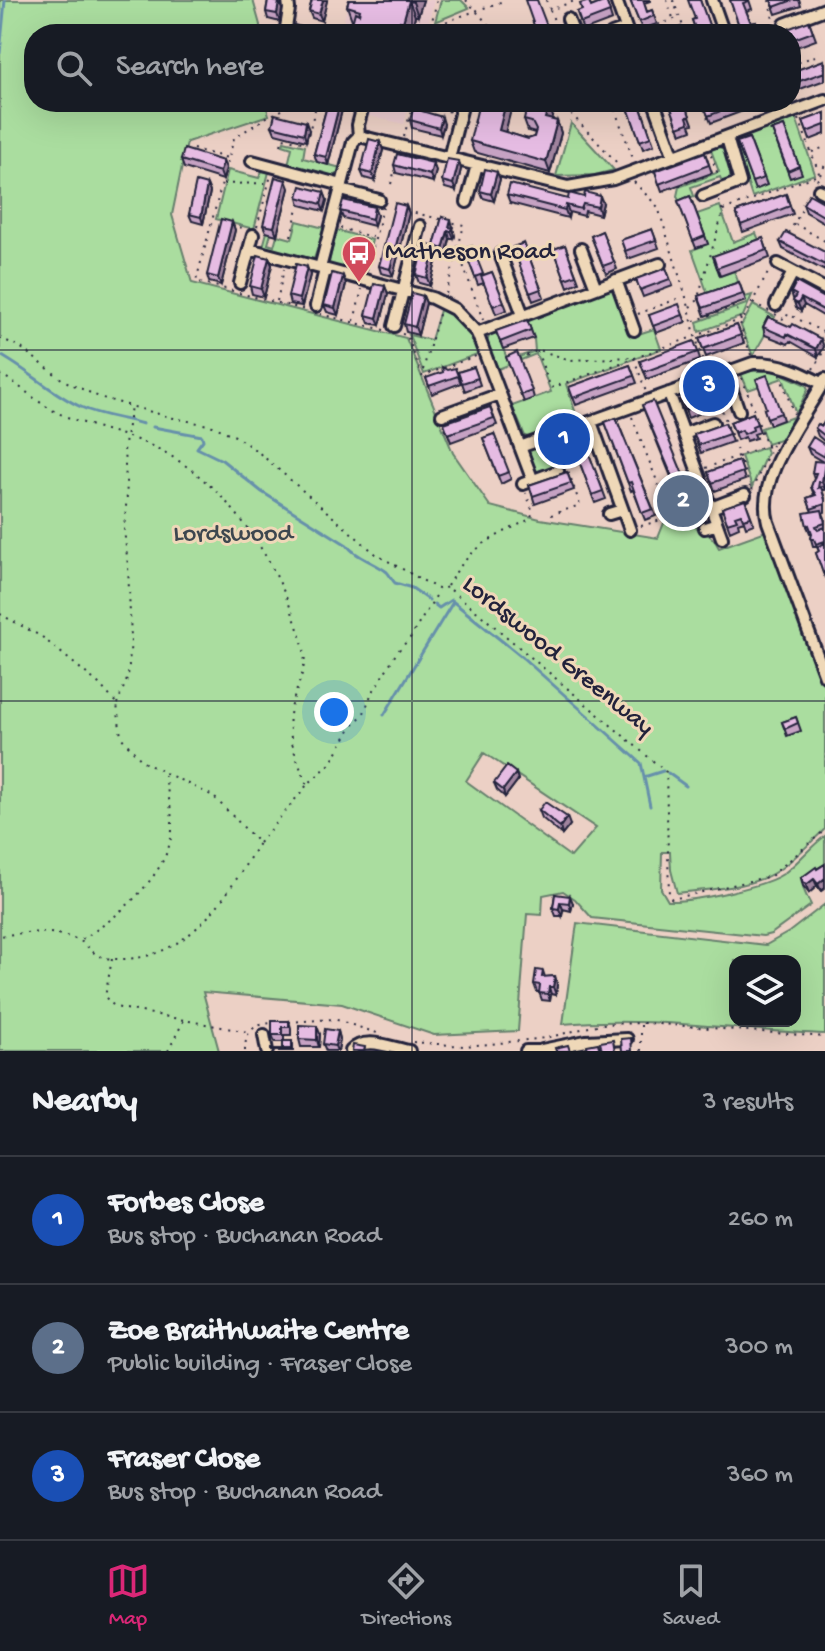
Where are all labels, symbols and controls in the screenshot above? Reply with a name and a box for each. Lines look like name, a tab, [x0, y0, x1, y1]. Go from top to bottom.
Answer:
search box	[24, 24, 801, 112]
icon: search	[52, 46, 96, 90]
text: Search here	[116, 51, 264, 86]
bus stop icon: Matheson Road	[340, 234, 378, 284]
place label: Matheson Road	[385, 238, 556, 269]
pin: 3	[683, 356, 735, 416]
pin: 1	[538, 409, 590, 469]
pin: 2	[657, 471, 709, 531]
park label: Lordswood	[173, 520, 294, 551]
street label: Lordswood Greenway	[455, 570, 659, 744]
your location	[314, 692, 354, 732]
map controls	[729, 955, 801, 1027]
button: layers	[729, 955, 801, 1027]
text: Nearby	[32, 1083, 137, 1123]
text: 3 results	[703, 1088, 793, 1119]
text: Forbes Close	[108, 1187, 264, 1222]
text: 1	[53, 1205, 63, 1236]
text: 260 m	[728, 1205, 793, 1236]
text: Bus stop · Buchanan Road	[108, 1222, 381, 1253]
text: Zoe Braithwaite Centre	[108, 1315, 409, 1350]
text: 2	[52, 1333, 64, 1364]
text: 300 m	[725, 1333, 793, 1364]
text: Public building · Fraser Close	[108, 1350, 412, 1381]
text: Fraser Close	[108, 1443, 260, 1478]
text: 3	[51, 1461, 65, 1492]
text: 360 m	[727, 1461, 793, 1492]
text: Bus stop · Buchanan Road	[108, 1478, 381, 1509]
tab: Map	[106, 1559, 150, 1633]
tab: Directions	[362, 1559, 451, 1633]
tab: Saved	[663, 1559, 719, 1633]

